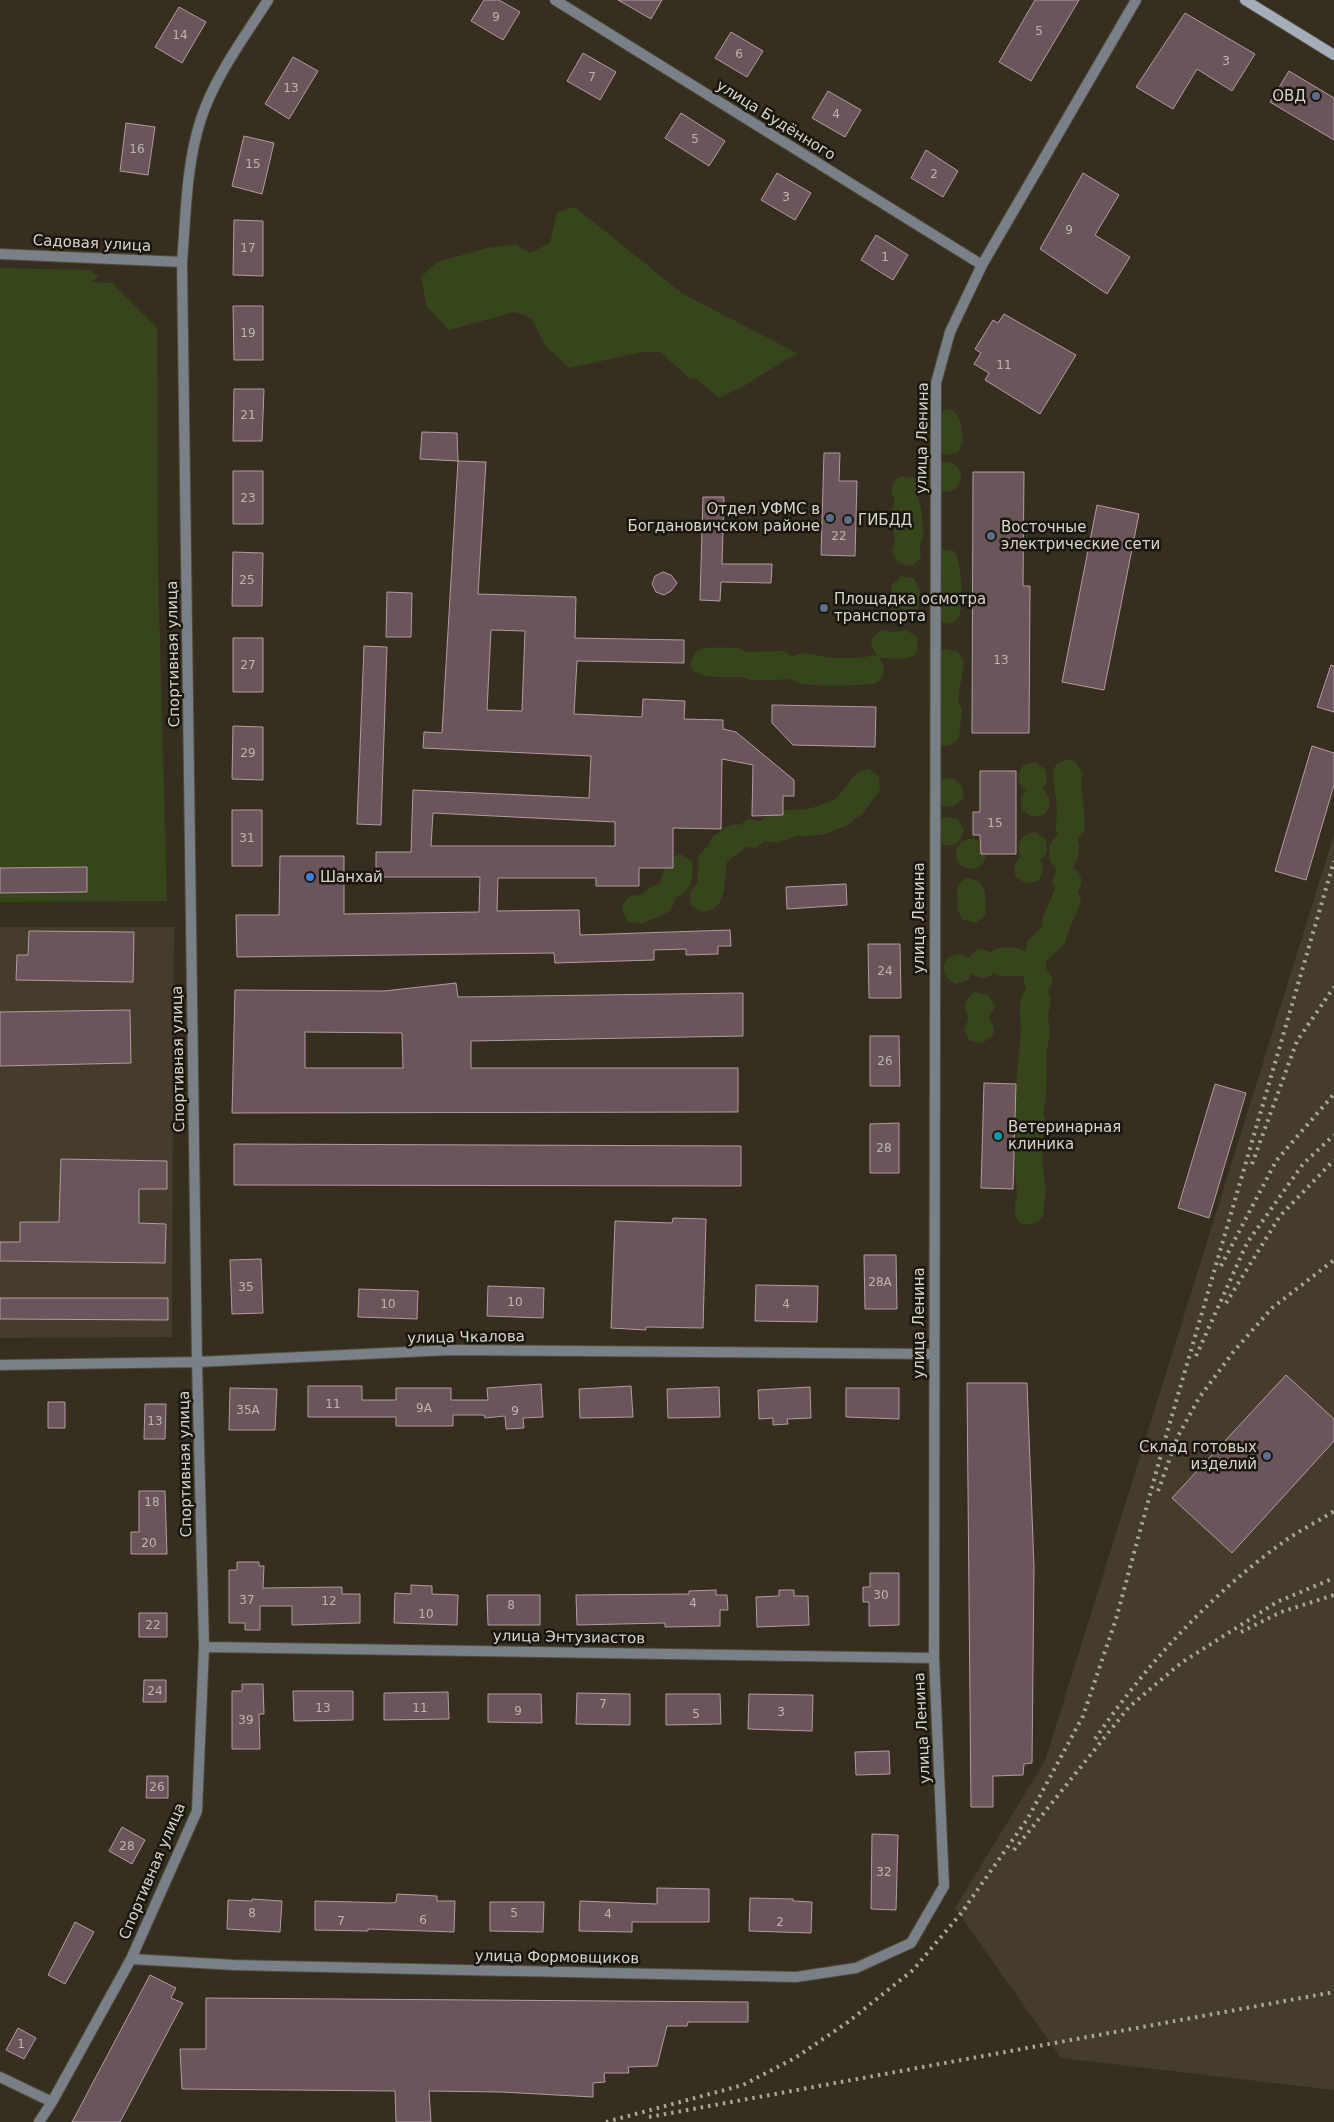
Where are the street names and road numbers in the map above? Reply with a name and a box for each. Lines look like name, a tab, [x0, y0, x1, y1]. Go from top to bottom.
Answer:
street label: улица Будённого	[713, 76, 839, 164]
street label: Садовая улица	[32, 231, 152, 255]
street label: улица Ленина	[912, 382, 932, 494]
street label: Спортивная улица	[163, 580, 183, 728]
street label: улица Ленина	[910, 862, 928, 974]
street label: Спортивная улица	[168, 985, 188, 1133]
street label: улица Ленина	[910, 1267, 928, 1379]
street label: улица Чкалова	[407, 1327, 525, 1347]
street label: Спортивная улица	[175, 1390, 195, 1538]
street label: улица Энтузиастов	[493, 1627, 645, 1647]
street label: улица Ленина	[910, 1672, 934, 1784]
street label: Спортивная улица	[115, 1800, 189, 1942]
street label: улица Формовщиков	[475, 1947, 639, 1967]

